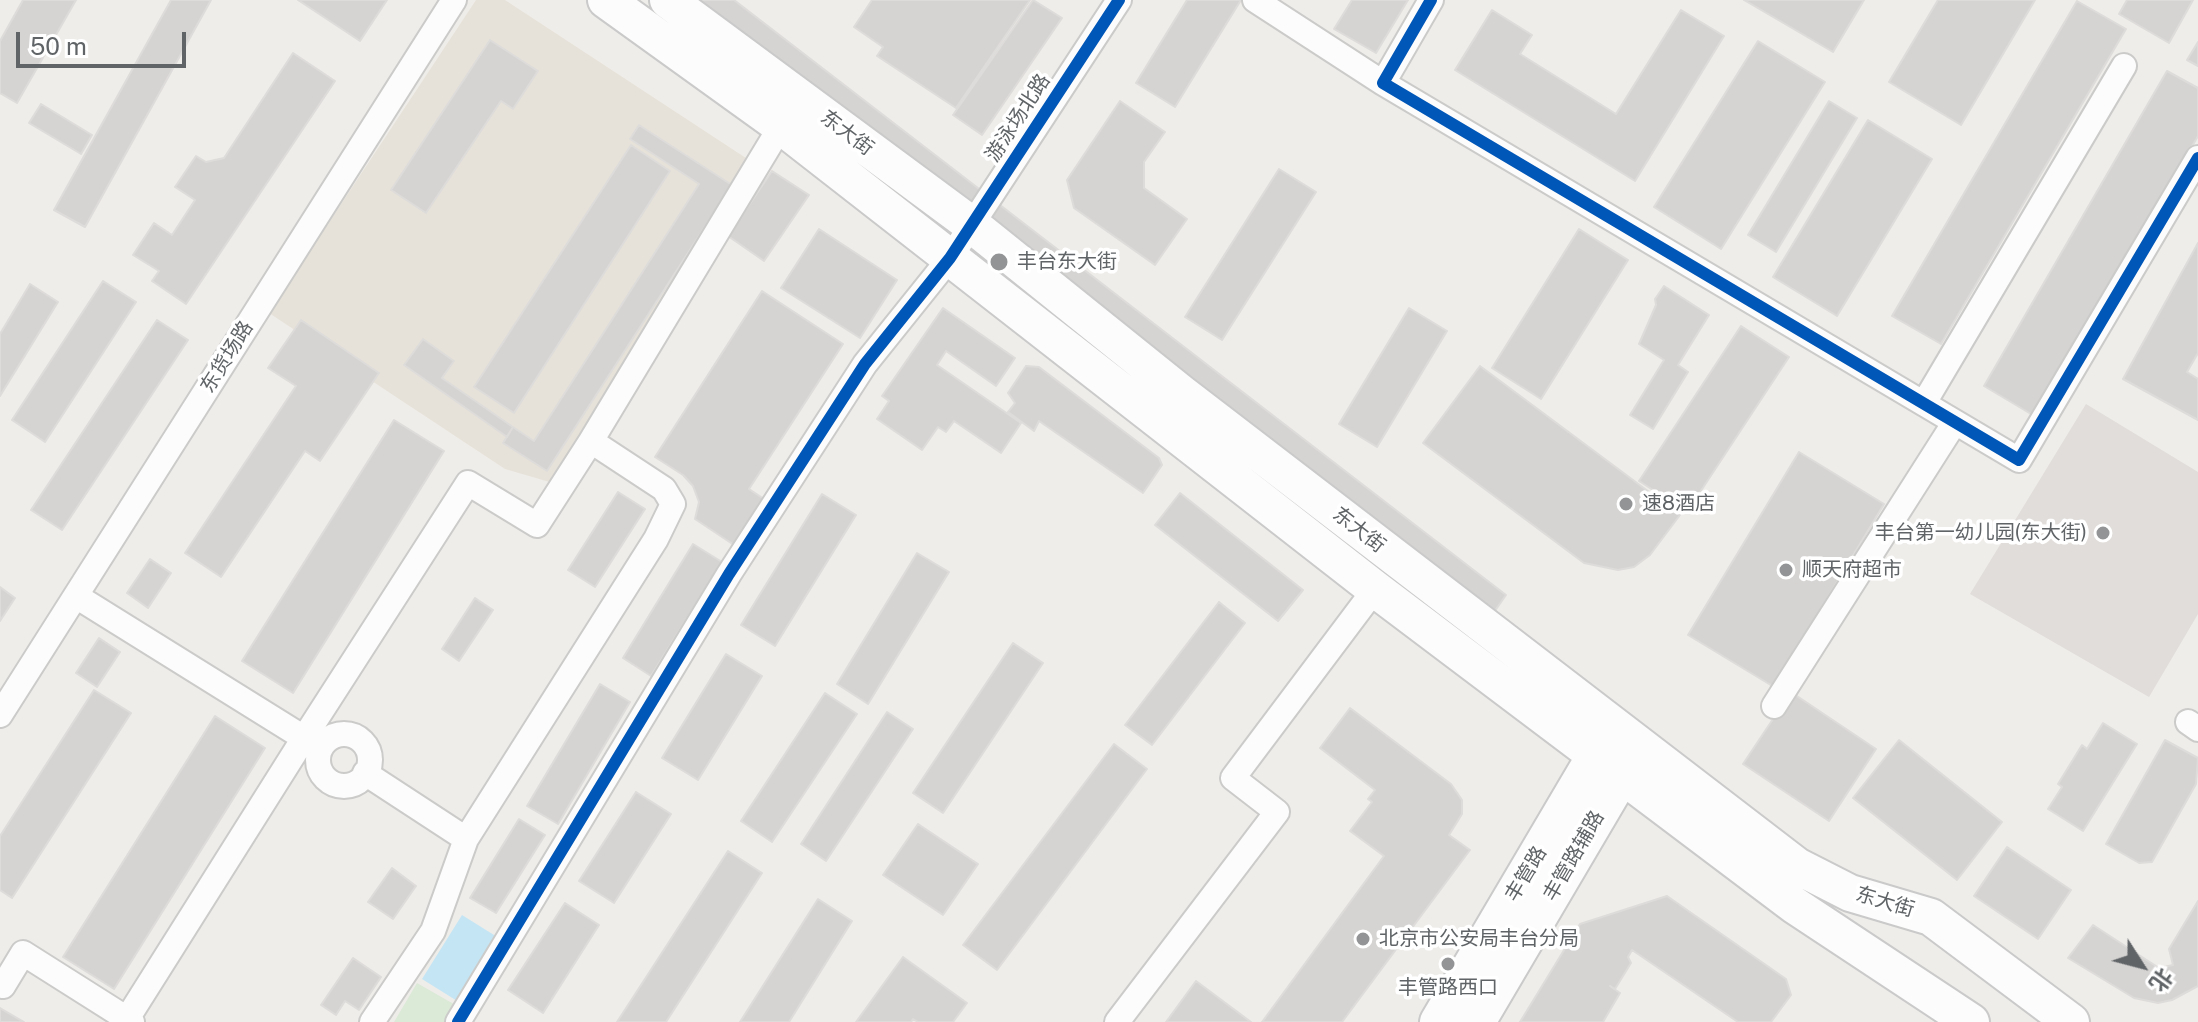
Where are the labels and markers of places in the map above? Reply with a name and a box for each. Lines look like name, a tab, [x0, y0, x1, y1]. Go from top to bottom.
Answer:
place label: 丰台东大街	[1017, 250, 1117, 274]
marker: 丰台东大街	[988, 251, 1010, 273]
place label: 速8酒店	[1642, 492, 1715, 516]
marker: 速8酒店	[1617, 495, 1635, 513]
place label: 丰台第一幼儿园(东大街)	[1875, 521, 2087, 545]
marker: 丰台第一幼儿园(东大街)	[2094, 524, 2112, 542]
place label: 顺天府超市	[1802, 558, 1902, 582]
marker: 顺天府超市	[1777, 561, 1795, 579]
place label: 北京市公安局丰台分局	[1379, 927, 1579, 951]
marker: 北京市公安局丰台分局	[1354, 930, 1372, 948]
marker: 丰管路西口	[1439, 955, 1457, 973]
place label: 丰管路西口	[1398, 976, 1498, 1000]

